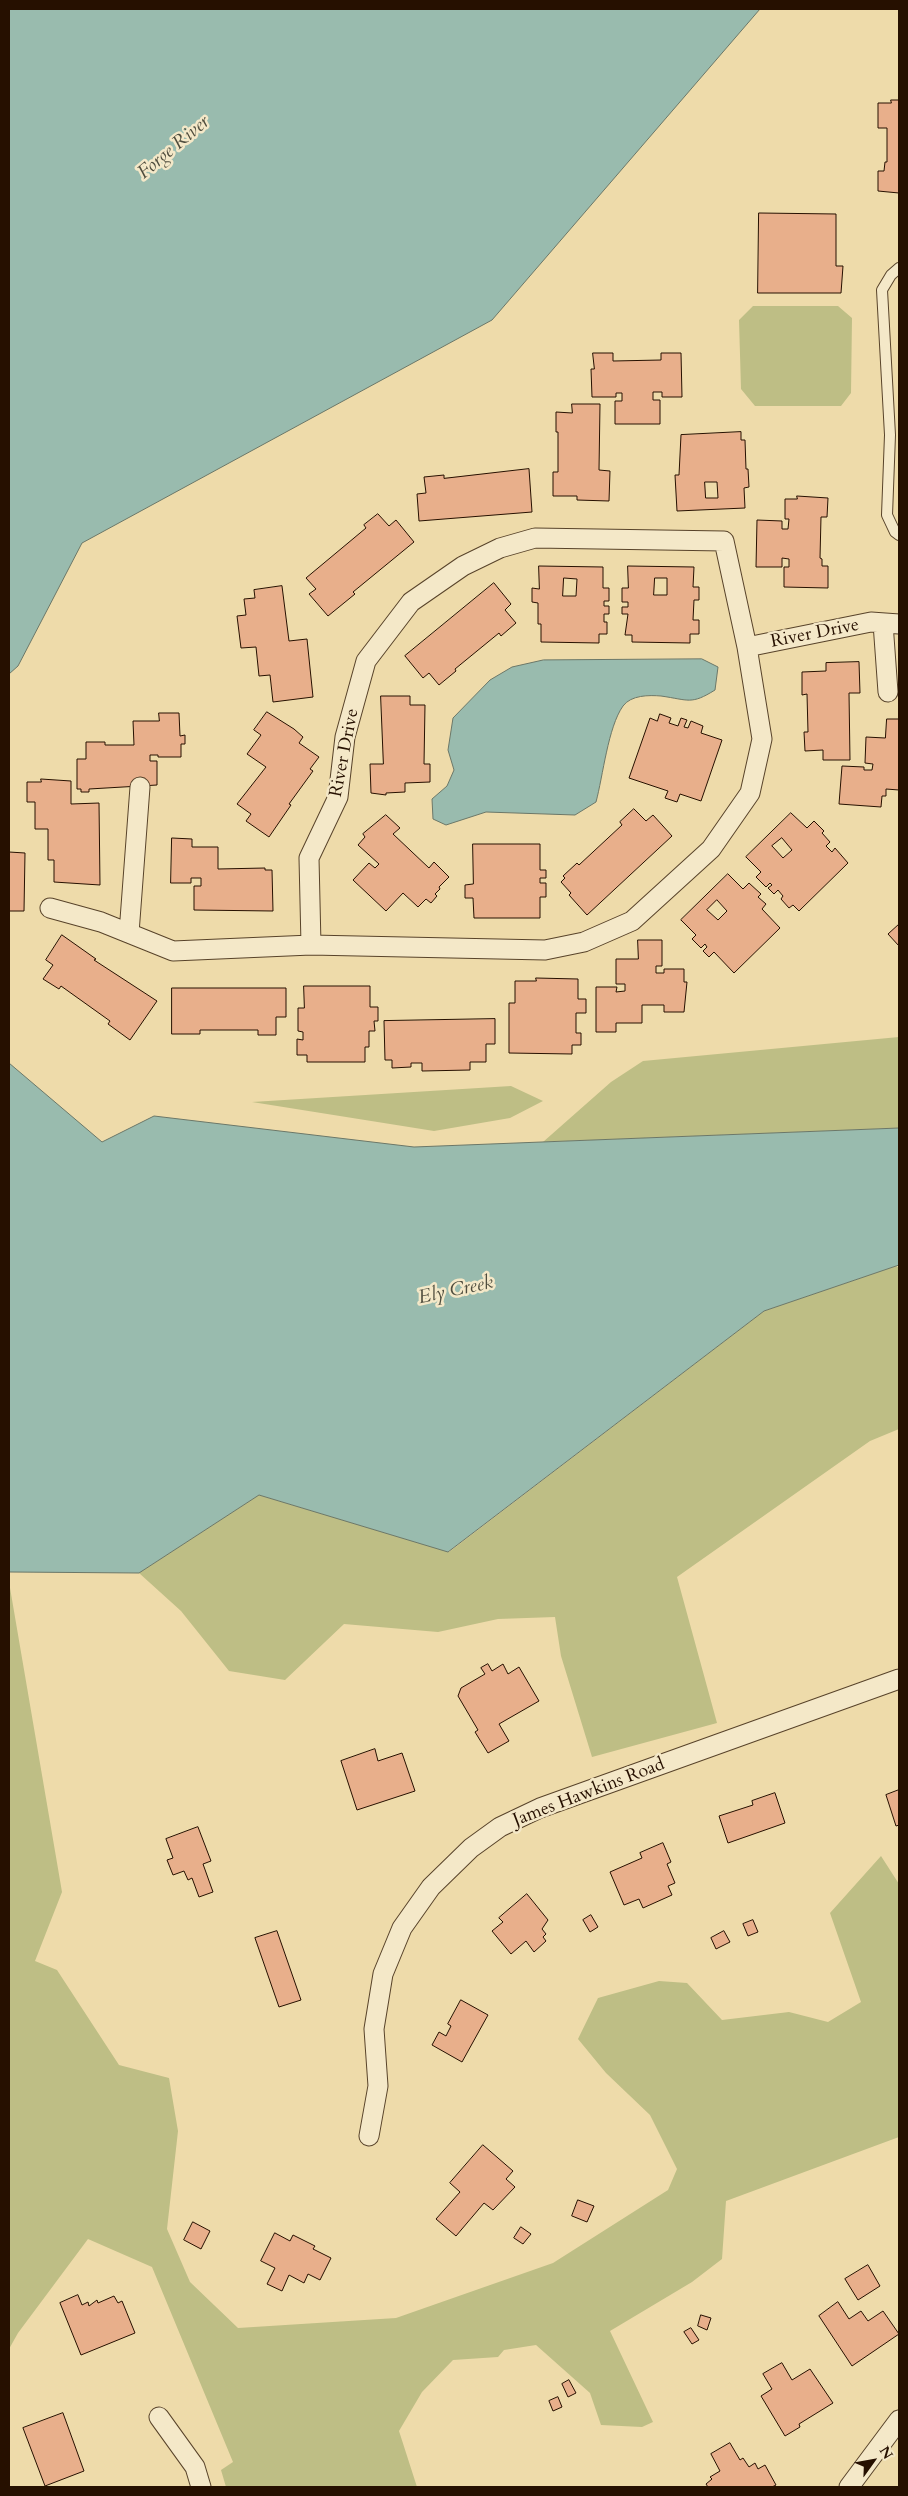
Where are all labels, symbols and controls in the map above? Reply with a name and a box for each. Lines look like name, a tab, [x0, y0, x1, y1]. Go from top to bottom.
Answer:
water label: Forge River	[133, 111, 215, 185]
street label: River Drive	[769, 615, 861, 653]
street label: River Drive	[326, 707, 364, 799]
water label: Ely Creek	[417, 1272, 495, 1310]
street label: James Hawkins Road	[510, 1754, 668, 1832]
north arrow	[848, 2436, 898, 2486]
text: N	[875, 2443, 897, 2463]

